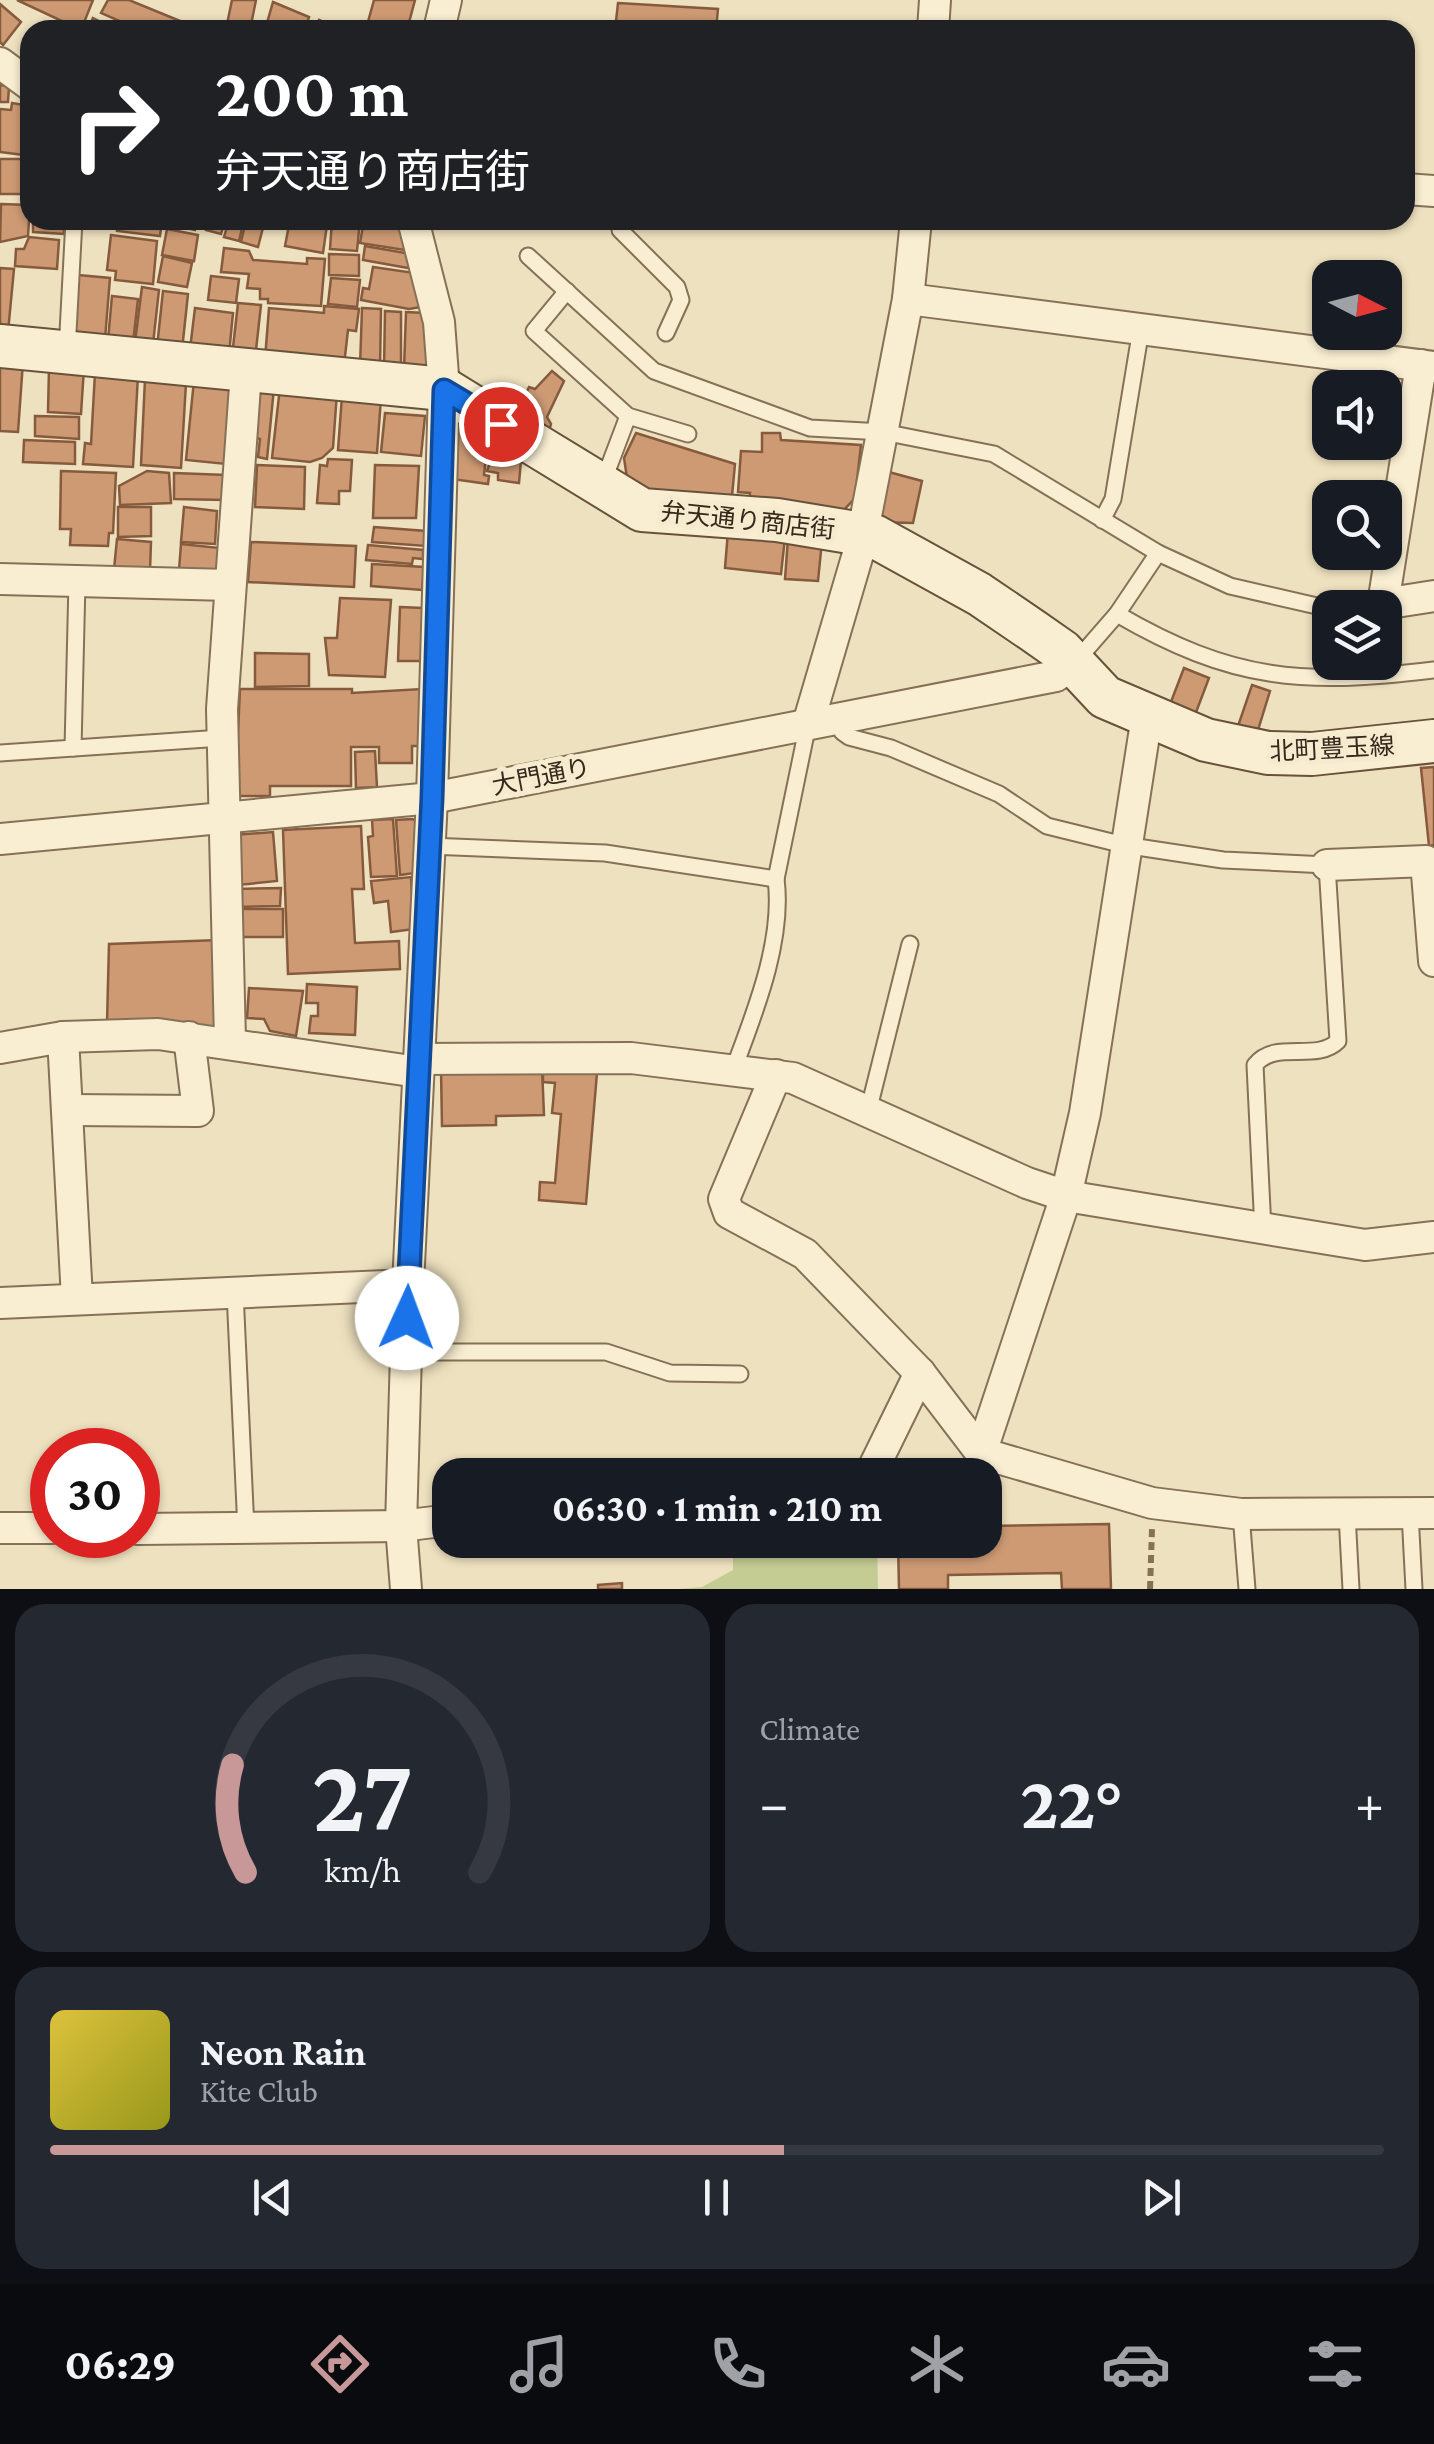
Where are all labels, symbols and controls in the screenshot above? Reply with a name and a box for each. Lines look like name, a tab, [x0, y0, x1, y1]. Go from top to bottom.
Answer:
text: 200 m	[215, 53, 408, 131]
icon: right	[50, 60, 180, 190]
text: 弁天通り商店街	[215, 147, 530, 197]
north arrow	[1312, 260, 1402, 350]
map controls	[1312, 260, 1402, 680]
button: sound	[1312, 370, 1402, 460]
pin	[459, 382, 544, 467]
icon: arrive	[474, 397, 529, 452]
button: search	[1312, 480, 1402, 570]
street label: 弁天通り商店街	[660, 498, 836, 543]
button: layers	[1312, 590, 1402, 680]
street label: 北町豊玉線	[1269, 732, 1395, 765]
street label: 大門通り	[489, 754, 593, 799]
position arrow	[355, 1266, 459, 1370]
speed limit sign: 30	[30, 1428, 160, 1558]
text: 06:30 · 1 min · 210 m	[552, 1487, 882, 1529]
text: Climate	[760, 1711, 860, 1747]
text: 27	[312, 1737, 413, 1852]
text: 22°	[1020, 1761, 1123, 1844]
text: −	[760, 1773, 789, 1834]
text: +	[1355, 1773, 1384, 1834]
text: km/h	[324, 1850, 401, 1890]
text: Neon Rain	[200, 2031, 366, 2073]
text: Kite Club	[200, 2073, 318, 2109]
icon: previous	[245, 2170, 300, 2225]
icon: pause	[689, 2170, 744, 2225]
icon: next	[1134, 2170, 1189, 2225]
icon: directions	[305, 2329, 375, 2399]
icon: music	[504, 2329, 574, 2399]
icon: phone	[703, 2329, 773, 2399]
icon: climate	[902, 2329, 972, 2399]
icon: car	[1101, 2329, 1171, 2399]
icon: filters	[1300, 2329, 1370, 2399]
text: 06:29	[64, 2339, 176, 2389]

